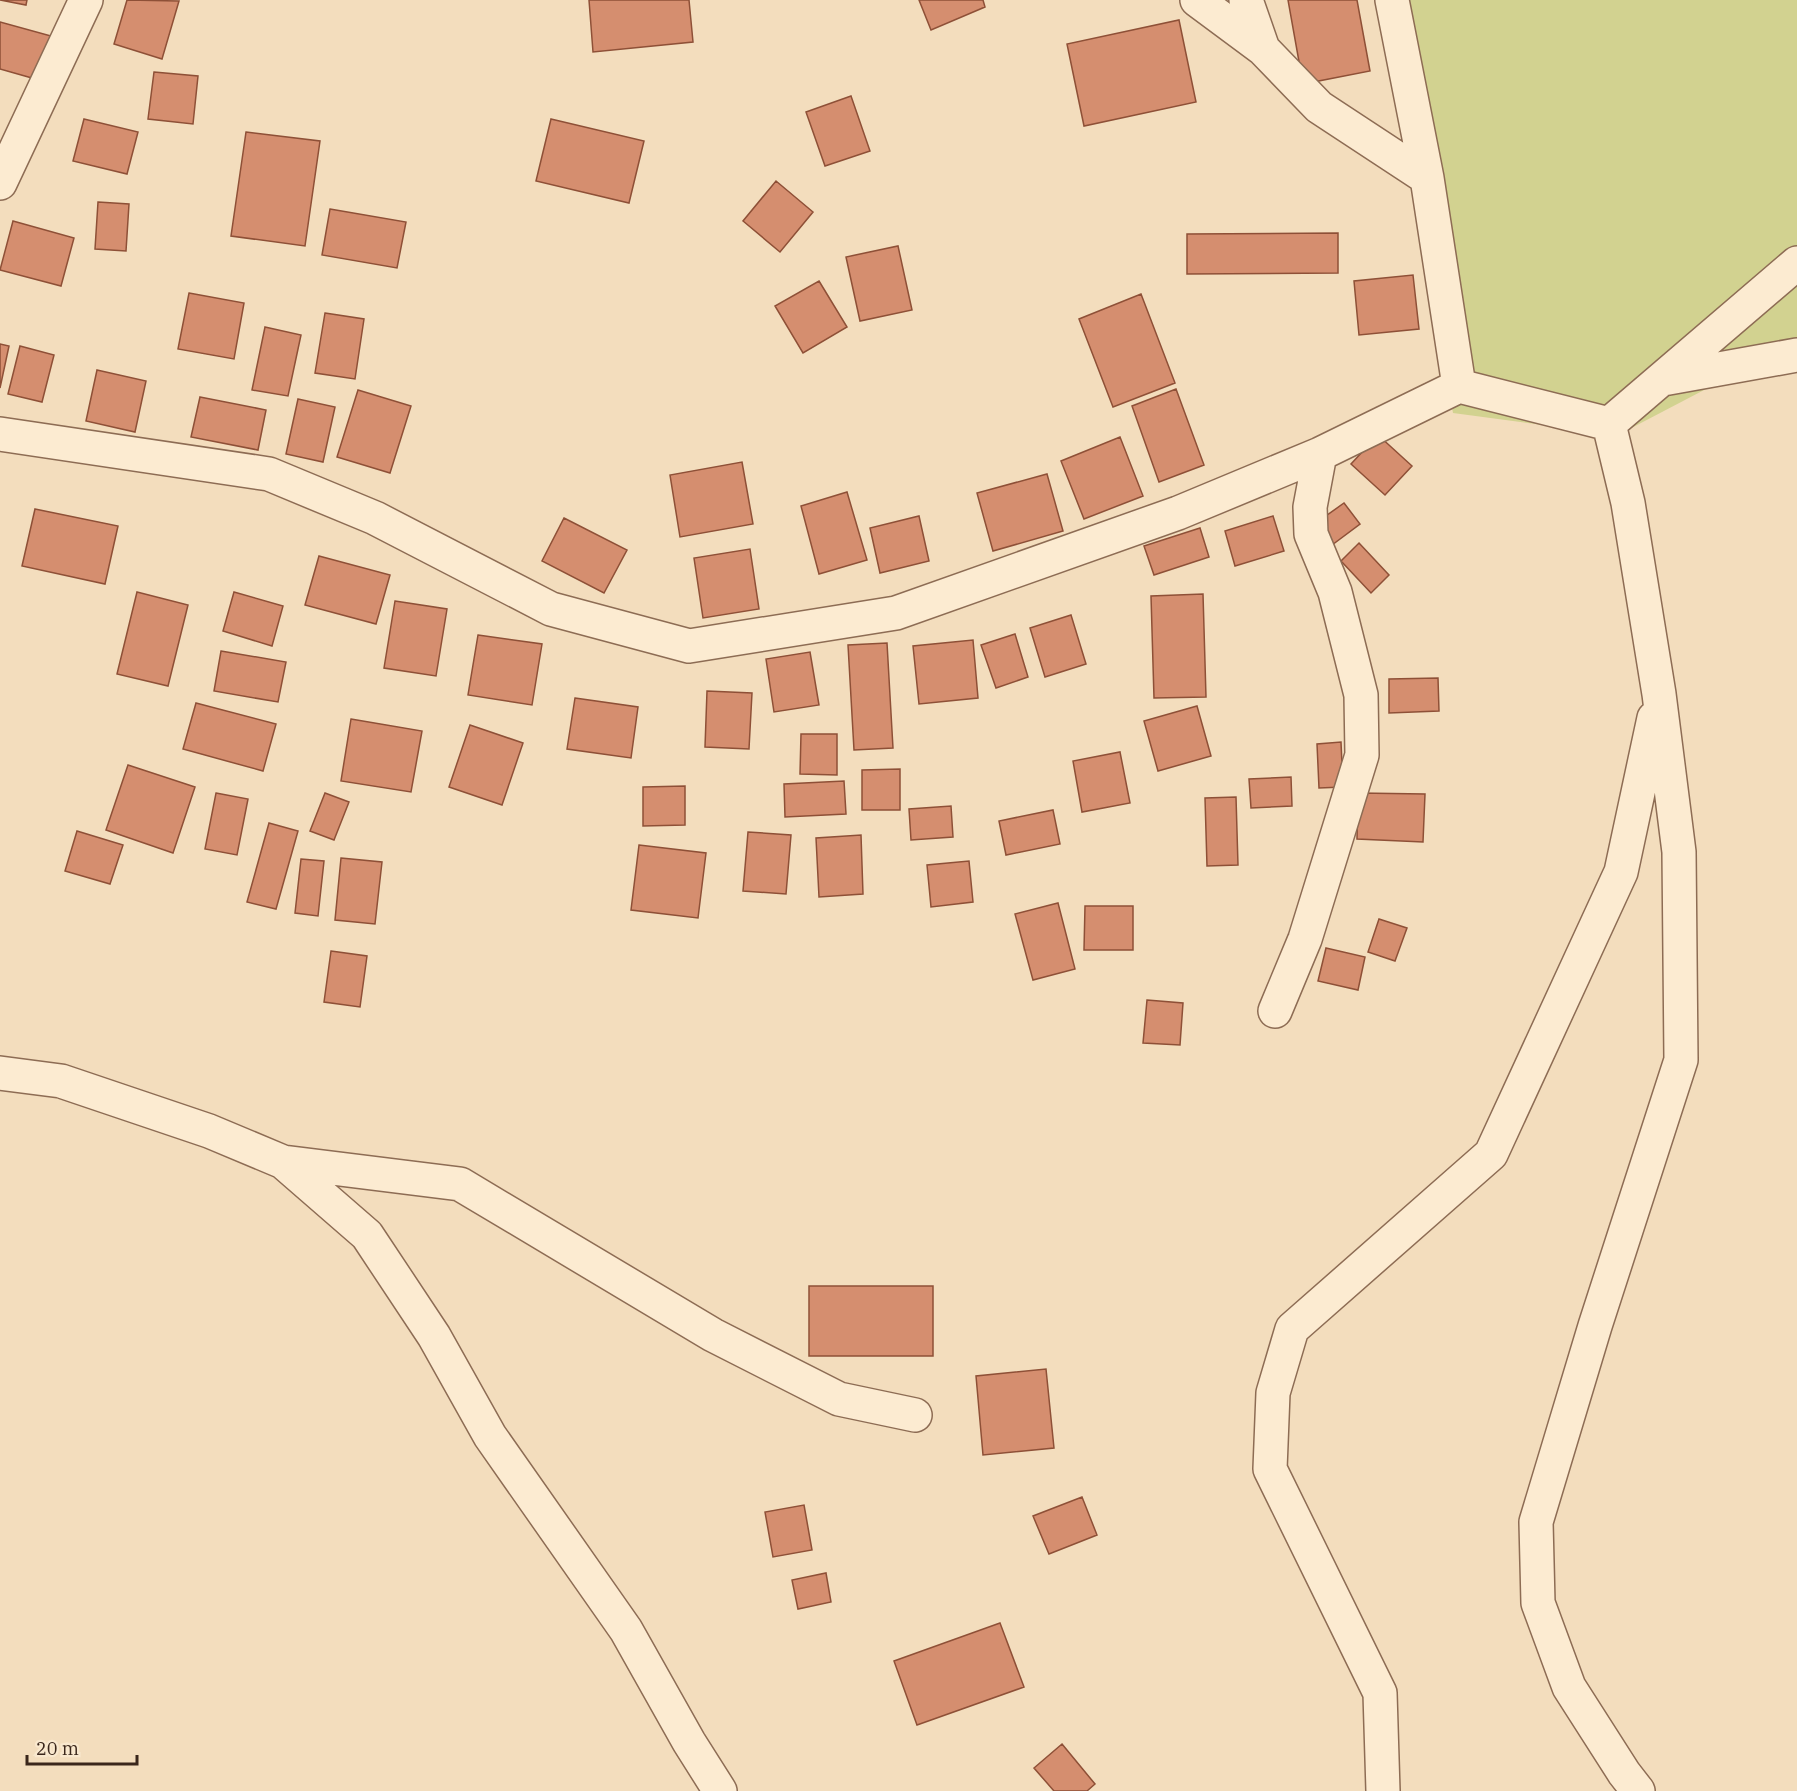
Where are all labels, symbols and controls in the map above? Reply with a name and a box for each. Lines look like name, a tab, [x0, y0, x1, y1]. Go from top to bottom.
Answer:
scale bar	[27, 1728, 136, 1766]
text: 20 m	[36, 1737, 79, 1760]

